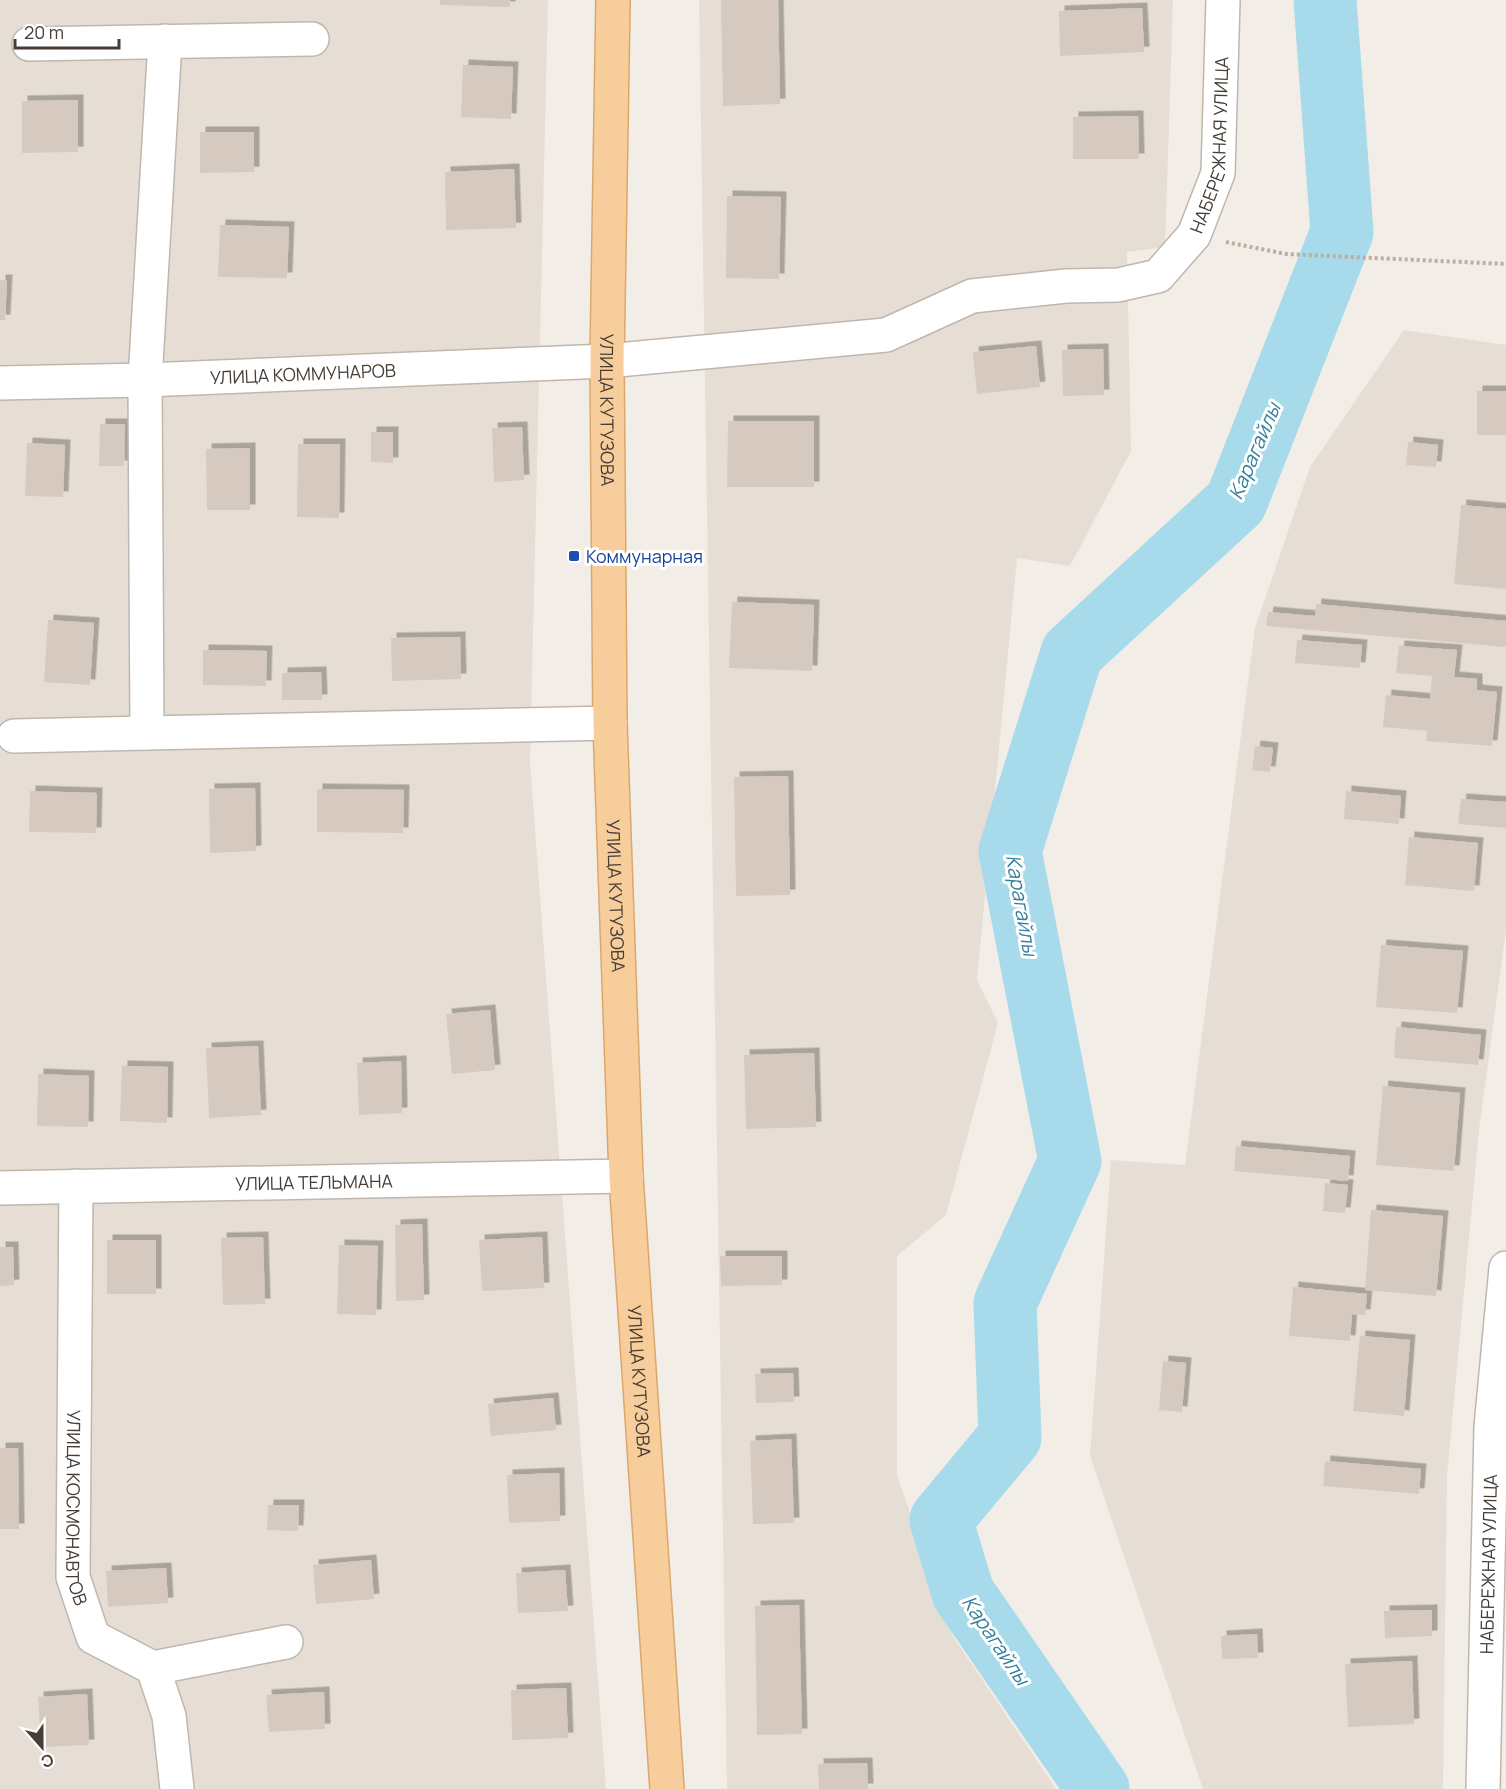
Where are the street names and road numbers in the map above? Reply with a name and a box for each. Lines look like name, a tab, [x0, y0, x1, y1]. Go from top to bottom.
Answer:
street label: НАБЕРЕЖНАЯ УЛИЦА	[1184, 56, 1233, 237]
street label: УЛИЦА КУТУЗОВА	[595, 333, 620, 487]
street label: УЛИЦА КОММУНАРОВ	[209, 358, 396, 389]
street label: УЛИЦА КУТУЗОВА	[601, 819, 631, 973]
street label: УЛИЦА ТЕЛЬМАНА	[235, 1168, 394, 1195]
street label: УЛИЦА КУТУЗОВА	[623, 1304, 657, 1459]
street label: УЛИЦА КОСМОНАВТОВ	[61, 1410, 94, 1608]
street label: НАБЕРЕЖНАЯ УЛИЦА	[1474, 1473, 1502, 1654]

